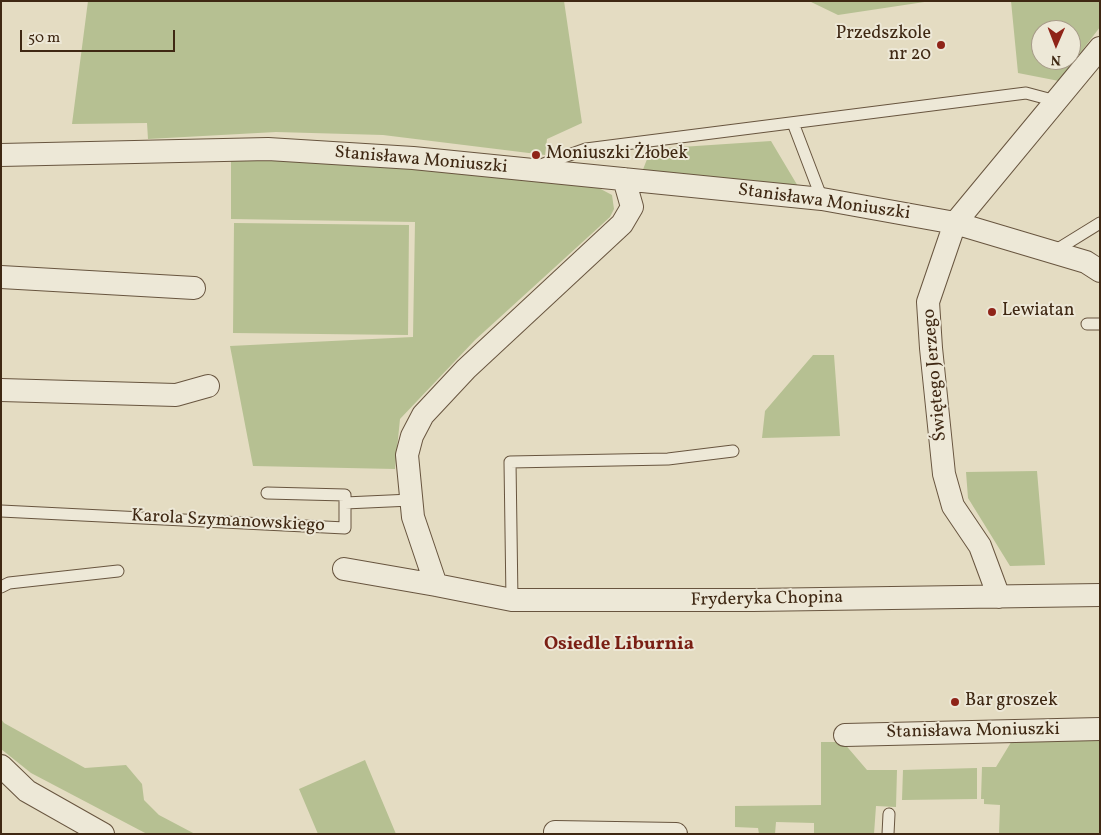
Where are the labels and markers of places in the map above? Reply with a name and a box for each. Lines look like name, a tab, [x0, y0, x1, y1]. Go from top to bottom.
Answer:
place label: Przedszkole nr 20	[836, 24, 931, 66]
marker: Przedszkole nr 20	[935, 39, 947, 51]
place label: Moniuszki Żłobek	[546, 144, 688, 166]
marker: Moniuszki Żłobek	[530, 149, 542, 161]
place label: Lewiatan	[1002, 301, 1075, 323]
marker: Lewiatan	[986, 306, 998, 318]
place label: Bar groszek	[965, 691, 1058, 713]
marker: Bar groszek	[949, 696, 961, 708]

